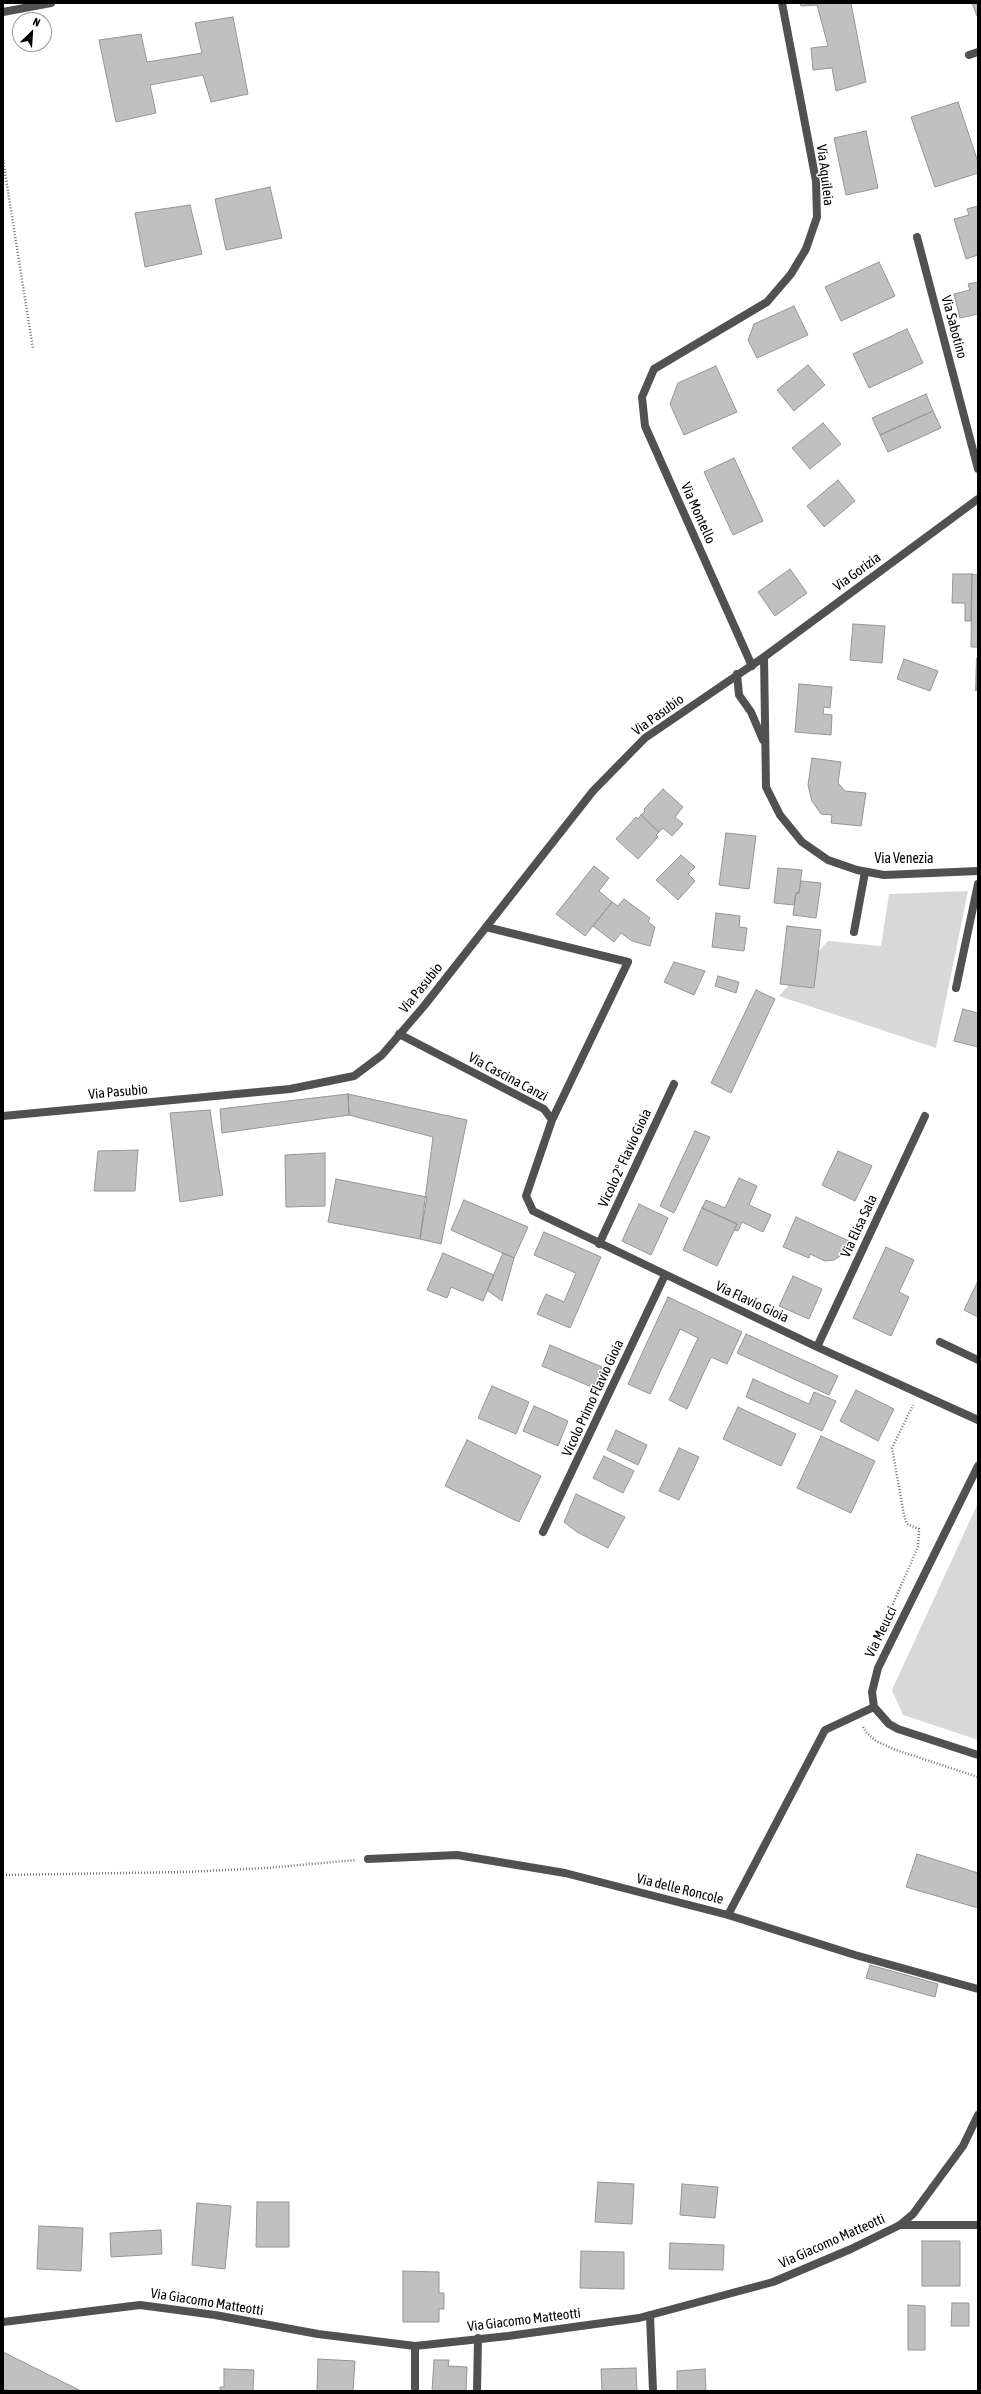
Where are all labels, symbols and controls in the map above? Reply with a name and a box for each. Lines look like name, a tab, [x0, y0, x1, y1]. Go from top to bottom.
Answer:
north arrow	[12, 12, 52, 52]
text: N	[31, 15, 42, 29]
street label: Via Aquileia	[813, 143, 837, 207]
street label: Via Sabotino	[938, 294, 970, 360]
street label: Via Montello	[677, 480, 719, 546]
street label: Via Gorizia	[830, 549, 884, 595]
street label: Via Pasubio	[629, 691, 687, 739]
street label: Via Venezia	[874, 851, 934, 867]
street label: Via Pasubio	[396, 960, 446, 1016]
street label: Via Cascina Canzi	[465, 1049, 551, 1105]
street label: Via Pasubio	[88, 1081, 148, 1103]
street label: Vicolo 2° Flavio Gioia	[595, 1106, 655, 1210]
street label: Via Elisa Sala	[837, 1192, 881, 1260]
street label: Via Flavio Gioia	[713, 1278, 791, 1326]
street label: Vicolo Primo Flavio Gioia	[559, 1337, 627, 1459]
street label: Via Meucci	[861, 1604, 901, 1660]
street label: Via delle Roncole	[635, 1870, 725, 1908]
street label: Via Giacomo Matteotti	[777, 2210, 887, 2272]
street label: Via Giacomo Matteotti	[149, 2285, 265, 2319]
street label: Via Giacomo Matteotti	[466, 2305, 582, 2335]

